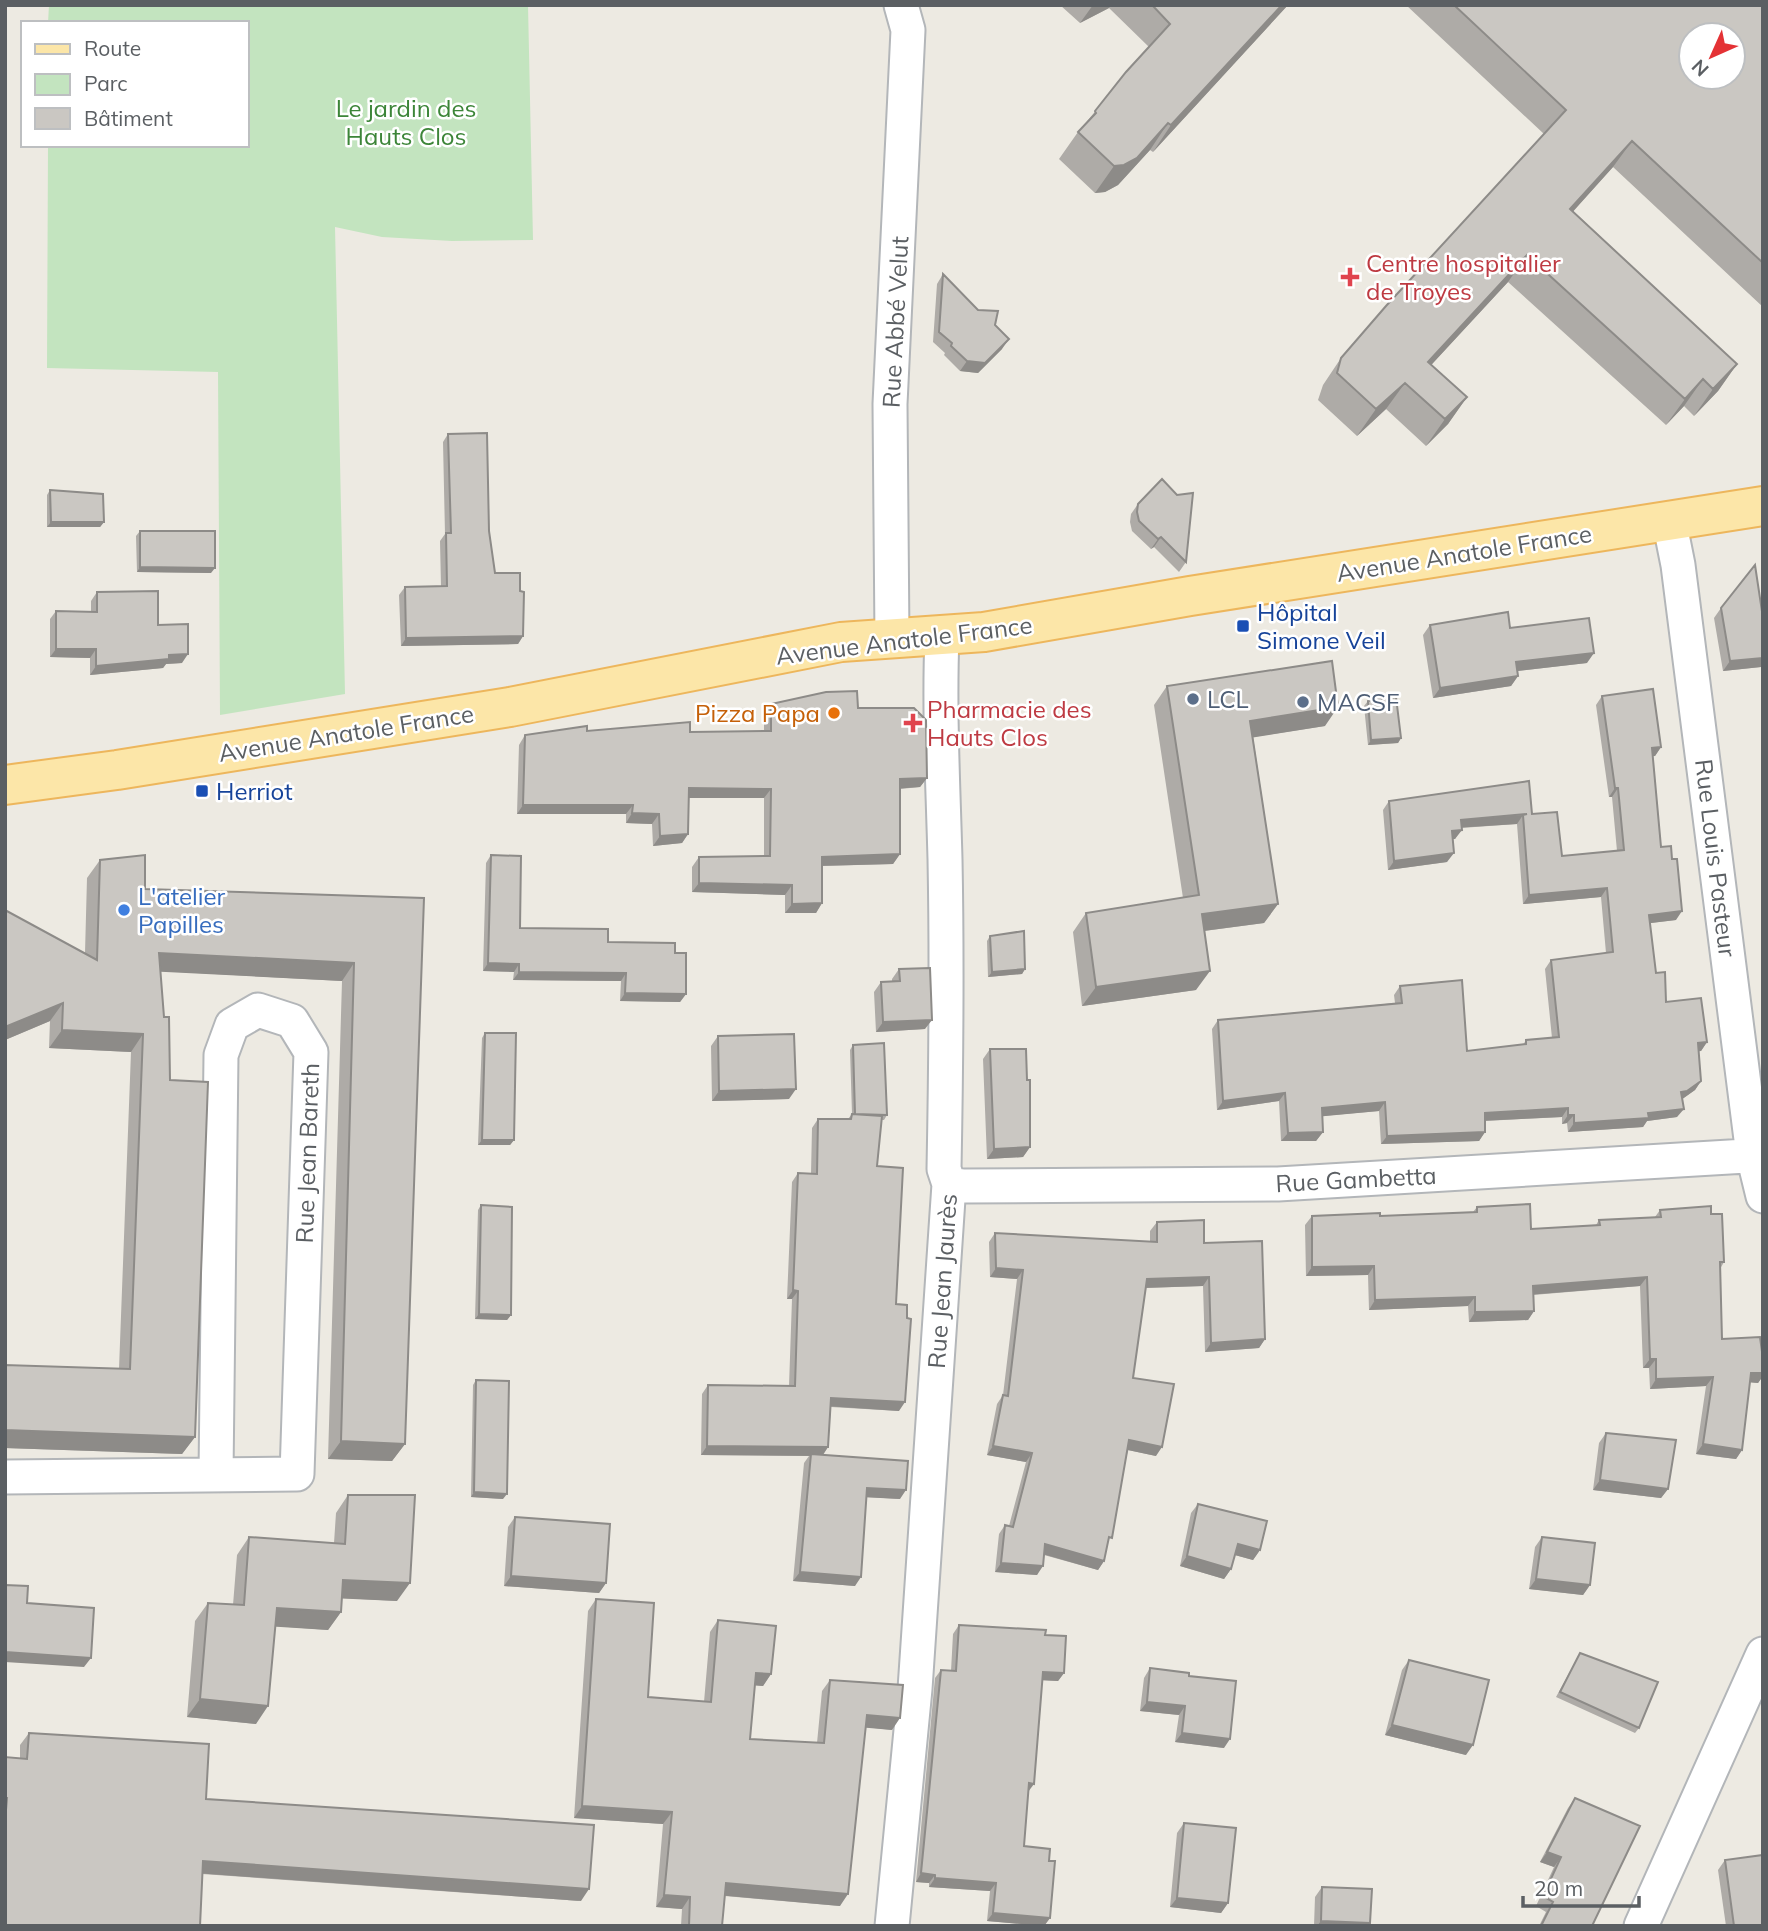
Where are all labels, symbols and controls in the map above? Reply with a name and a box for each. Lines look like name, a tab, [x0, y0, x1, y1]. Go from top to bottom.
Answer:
legend	[21, 21, 248, 147]
north arrow	[1677, 21, 1747, 91]
text: Route	[84, 35, 141, 61]
text: N	[1686, 54, 1714, 82]
text: Parc	[84, 70, 128, 96]
park label: Le jardin des Hauts Clos	[336, 93, 476, 151]
text: Bâtiment	[84, 105, 173, 131]
street label: Rue Abbé Velut	[876, 235, 914, 409]
place label: Centre hospitalier de Troyes	[1366, 248, 1561, 306]
marker: Centre hospitalier de Troyes	[1340, 267, 1360, 287]
street label: Avenue Anatole France	[1334, 518, 1594, 588]
place label: Hôpital Simone Veil	[1257, 597, 1386, 655]
street label: Avenue Anatole France	[774, 609, 1034, 671]
marker: Hôpital Simone Veil	[1235, 618, 1251, 634]
place label: LCL	[1207, 684, 1249, 714]
place label: MACSF	[1317, 687, 1400, 717]
marker: LCL	[1185, 691, 1201, 707]
place label: Pharmacie des Hauts Clos	[927, 694, 1092, 752]
marker: MACSF	[1295, 694, 1311, 710]
street label: Avenue Anatole France	[216, 698, 476, 768]
place label: Pizza Papa	[695, 698, 820, 728]
marker: Pizza Papa	[826, 705, 842, 721]
marker: Pharmacie des Hauts Clos	[905, 715, 921, 731]
street label: Rue Louis Pasteur	[1689, 757, 1743, 959]
place label: Herriot	[216, 776, 293, 806]
marker: Herriot	[194, 783, 210, 799]
place label: L'atelier Papilles	[138, 881, 226, 939]
marker: L'atelier Papilles	[116, 902, 132, 918]
street label: Rue Jean Bareth	[289, 1062, 325, 1244]
street label: Rue Gambetta	[1275, 1160, 1437, 1198]
street label: Rue Jean Jaurès	[921, 1193, 963, 1369]
scale bar	[1523, 1864, 1638, 1908]
text: 20 m	[1534, 1875, 1583, 1901]

